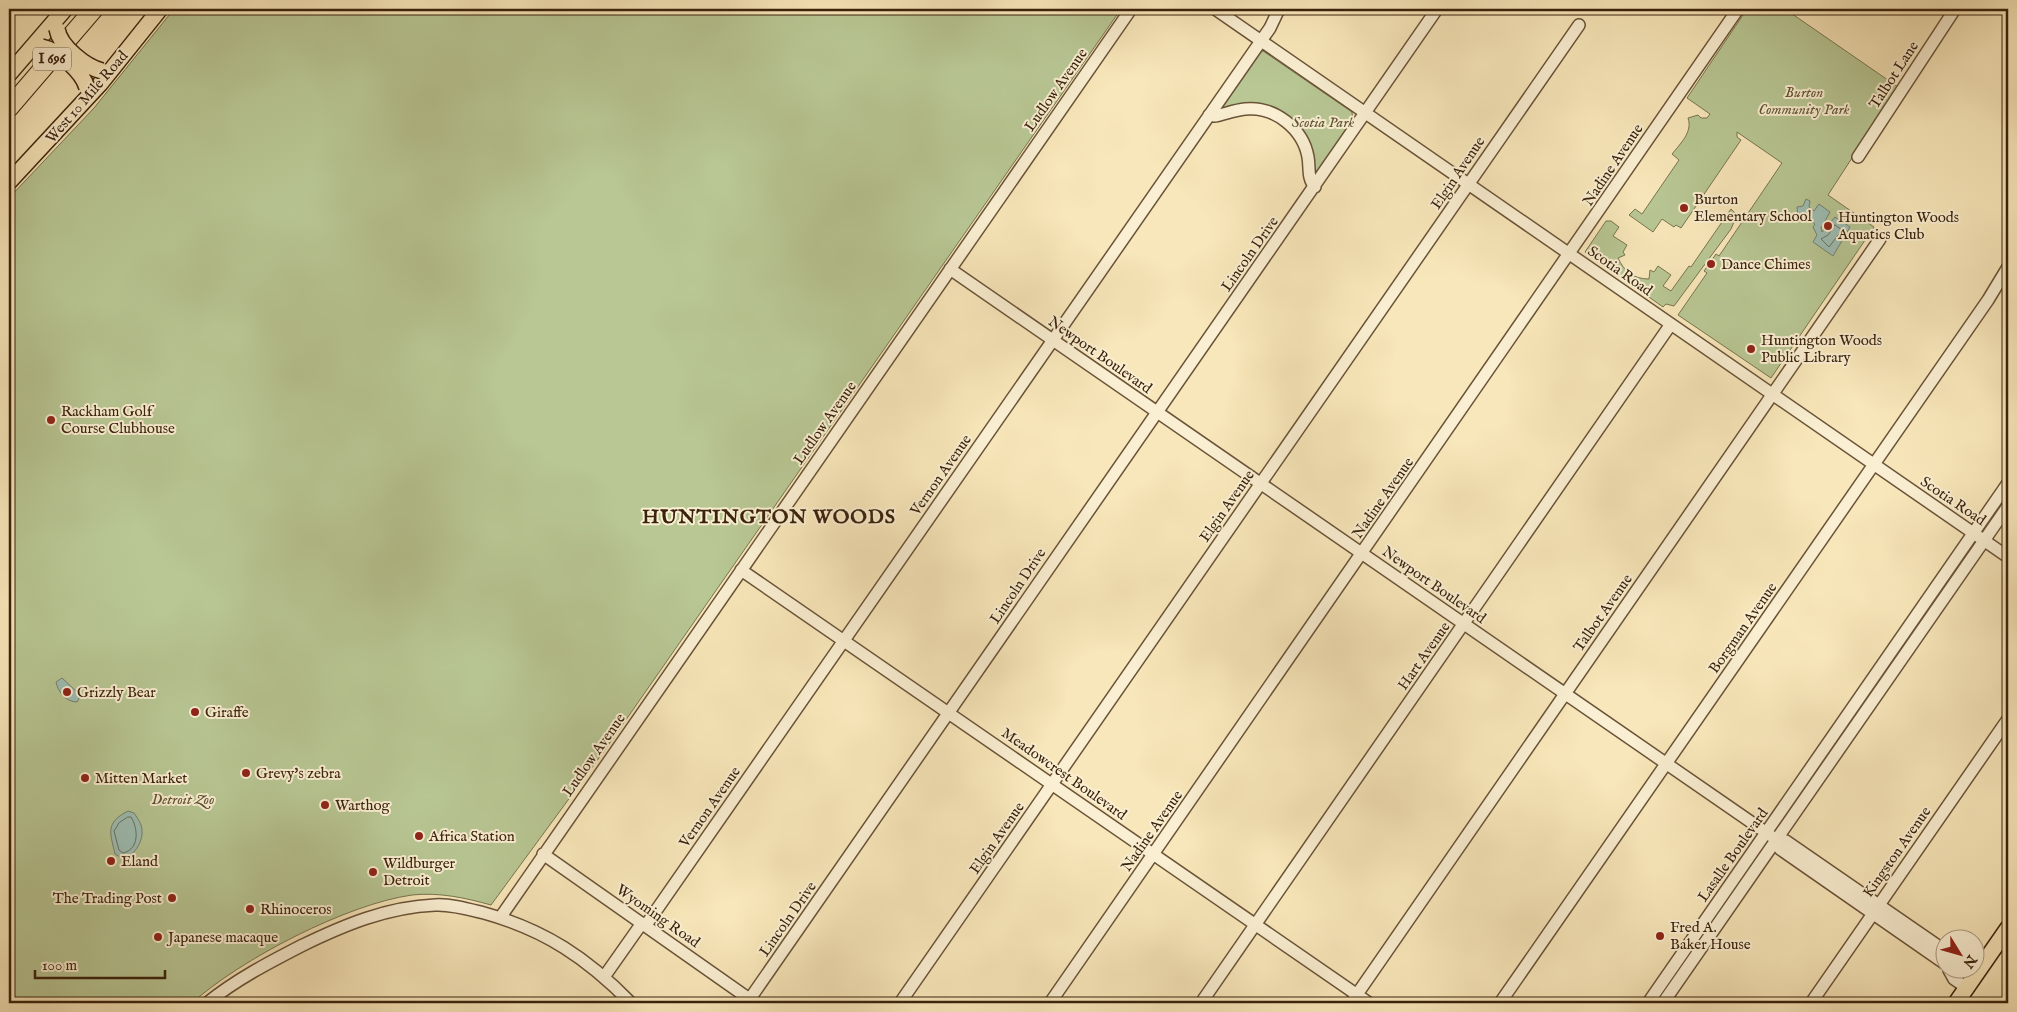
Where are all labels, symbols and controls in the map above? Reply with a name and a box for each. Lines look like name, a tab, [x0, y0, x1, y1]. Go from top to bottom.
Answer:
street label: Talbot Lane	[1865, 37, 1923, 112]
street label: Ludlow Avenue	[1020, 45, 1092, 135]
street label: West 10 Mile Road	[42, 46, 133, 147]
road number: I 696	[33, 48, 71, 70]
park label: Burton Community Park	[1758, 83, 1850, 119]
park label: Scotia Park	[1292, 113, 1354, 132]
street label: Nadine Avenue	[1579, 120, 1648, 210]
street label: Elgin Avenue	[1427, 133, 1489, 213]
place label: Burton Elementary School	[1694, 190, 1813, 226]
marker: Burton Elementary School	[1678, 202, 1690, 214]
place label: Huntington Woods Aquatics Club	[1837, 208, 1959, 244]
street label: Lincoln Drive	[1217, 213, 1283, 295]
marker: Huntington Woods Aquatics Club	[1822, 220, 1834, 232]
street label: Scotia Road	[1584, 242, 1657, 301]
place label: Dance Chimes	[1721, 255, 1811, 274]
marker: Dance Chimes	[1705, 258, 1717, 270]
street label: Newport Boulevard	[1044, 312, 1157, 399]
place label: Huntington Woods Public Library	[1761, 331, 1882, 367]
marker: Huntington Woods Public Library	[1745, 343, 1757, 355]
street label: Ludlow Avenue	[789, 378, 861, 468]
place label: Rackham Golf Course Clubhouse	[61, 402, 175, 438]
marker: Rackham Golf Course Clubhouse	[45, 414, 57, 426]
street label: Vernon Avenue	[906, 431, 976, 520]
street label: Nadine Avenue	[1348, 454, 1418, 542]
street label: Elgin Avenue	[1195, 466, 1259, 546]
street label: Scotia Road	[1917, 472, 1990, 530]
district label: HUNTINGTON WOODS	[642, 505, 896, 530]
street label: Newport Boulevard	[1378, 542, 1491, 629]
street label: Lincoln Drive	[986, 544, 1050, 628]
street label: Talbot Avenue	[1569, 570, 1637, 656]
street label: Borgman Avenue	[1705, 579, 1781, 677]
street label: Hart Avenue	[1394, 618, 1455, 694]
place label: Grizzly Bear	[77, 683, 156, 702]
marker: Grizzly Bear	[61, 686, 73, 698]
place label: Giraffe	[205, 703, 249, 722]
marker: Giraffe	[189, 706, 201, 718]
street label: Ludlow Avenue	[558, 710, 630, 800]
street label: Meadowcrest Boulevard	[998, 724, 1131, 825]
street label: Vernon Avenue	[675, 763, 745, 852]
place label: Grevy's zebra	[256, 764, 341, 783]
marker: Grevy's zebra	[240, 767, 252, 779]
place label: Mitten Market	[95, 769, 188, 788]
marker: Mitten Market	[79, 772, 91, 784]
street label: Nadine Avenue	[1117, 787, 1187, 875]
park label: Detroit Zoo	[152, 790, 214, 810]
place label: Warthog	[335, 796, 391, 815]
street label: Elgin Avenue	[965, 798, 1029, 878]
marker: Warthog	[319, 799, 331, 811]
street label: Lasalle Boulevard	[1694, 803, 1773, 906]
street label: Kingston Avenue	[1859, 803, 1935, 901]
place label: Africa Station	[428, 827, 515, 846]
marker: Africa Station	[413, 830, 425, 842]
place label: Eland	[121, 852, 159, 871]
place label: Wildburger Detroit	[383, 854, 456, 890]
marker: Eland	[105, 855, 117, 867]
marker: Wildburger Detroit	[367, 866, 379, 878]
street label: Lincoln Drive	[755, 878, 821, 960]
street label: Wyoming Road	[612, 880, 704, 953]
place label: The Trading Post	[53, 889, 162, 908]
marker: The Trading Post	[166, 892, 178, 904]
place label: Rhinoceros	[260, 900, 332, 919]
marker: Rhinoceros	[244, 903, 256, 915]
place label: Fred A. Baker House	[1670, 918, 1751, 954]
place label: Japanese macaque	[166, 928, 278, 947]
marker: Fred A. Baker House	[1654, 930, 1666, 942]
north arrow	[1934, 930, 1984, 980]
marker: Japanese macaque	[152, 931, 164, 943]
scale bar	[35, 947, 165, 979]
text: N	[1959, 950, 1981, 971]
text: 100 m	[42, 956, 78, 975]

